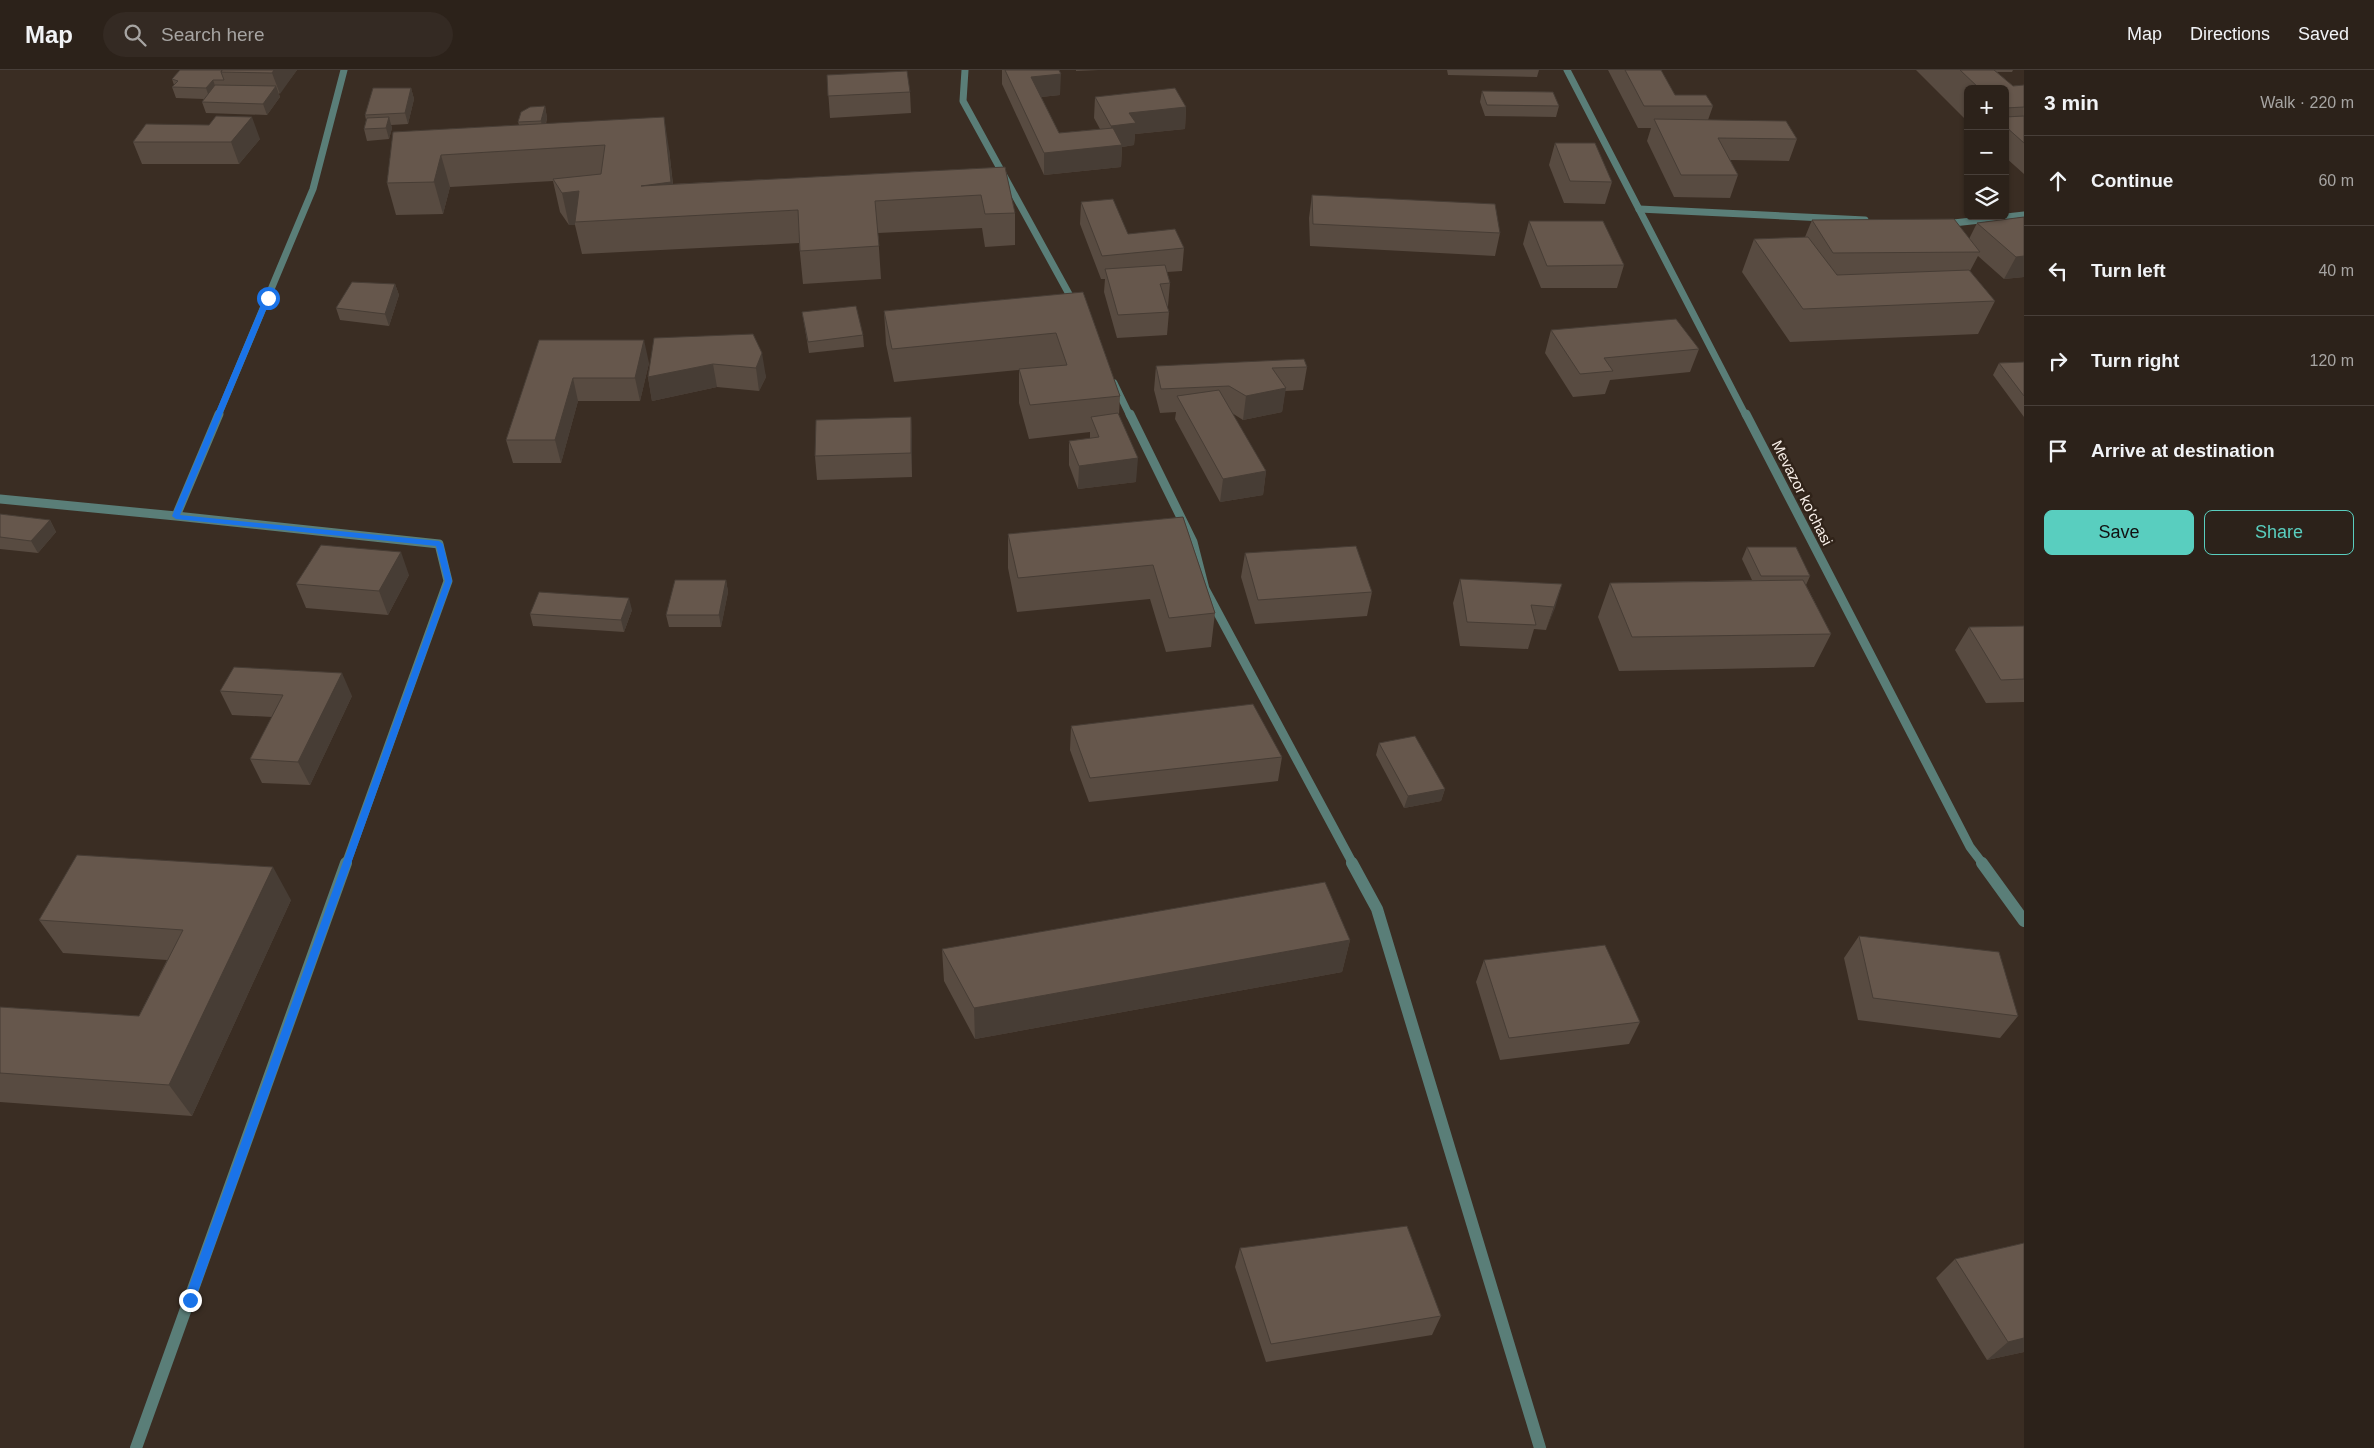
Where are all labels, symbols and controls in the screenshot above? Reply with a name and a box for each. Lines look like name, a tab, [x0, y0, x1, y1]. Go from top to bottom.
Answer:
search box	[103, 12, 453, 57]
text: Map	[25, 21, 73, 48]
icon: search	[121, 21, 149, 49]
text: Search here	[161, 24, 265, 45]
text: Map	[2127, 24, 2162, 44]
text: Directions	[2190, 24, 2270, 44]
text: Saved	[2298, 24, 2349, 44]
map controls	[1964, 85, 2009, 220]
button: +	[1964, 85, 2009, 130]
text: 3 min	[2044, 91, 2099, 114]
text: Walk · 220 m	[2260, 94, 2354, 111]
button: −	[1964, 130, 2009, 175]
icon: ahead	[2044, 167, 2072, 195]
text: Continue	[2091, 170, 2173, 191]
text: 60 m	[2318, 172, 2354, 189]
button: layers	[1964, 175, 2009, 220]
icon: left	[2044, 257, 2072, 285]
text: Turn left	[2091, 260, 2166, 281]
text: 40 m	[2318, 262, 2354, 279]
route start	[257, 287, 280, 310]
icon: right	[2044, 347, 2072, 375]
text: Turn right	[2091, 350, 2179, 371]
text: 120 m	[2310, 352, 2354, 369]
street label: Mevazor ko'chasi	[1769, 437, 1836, 548]
icon: arrive	[2044, 437, 2072, 465]
text: Arrive at destination	[2091, 440, 2275, 461]
button: Save	[2044, 510, 2194, 555]
button: Share	[2204, 510, 2354, 555]
route end	[179, 1289, 202, 1312]

